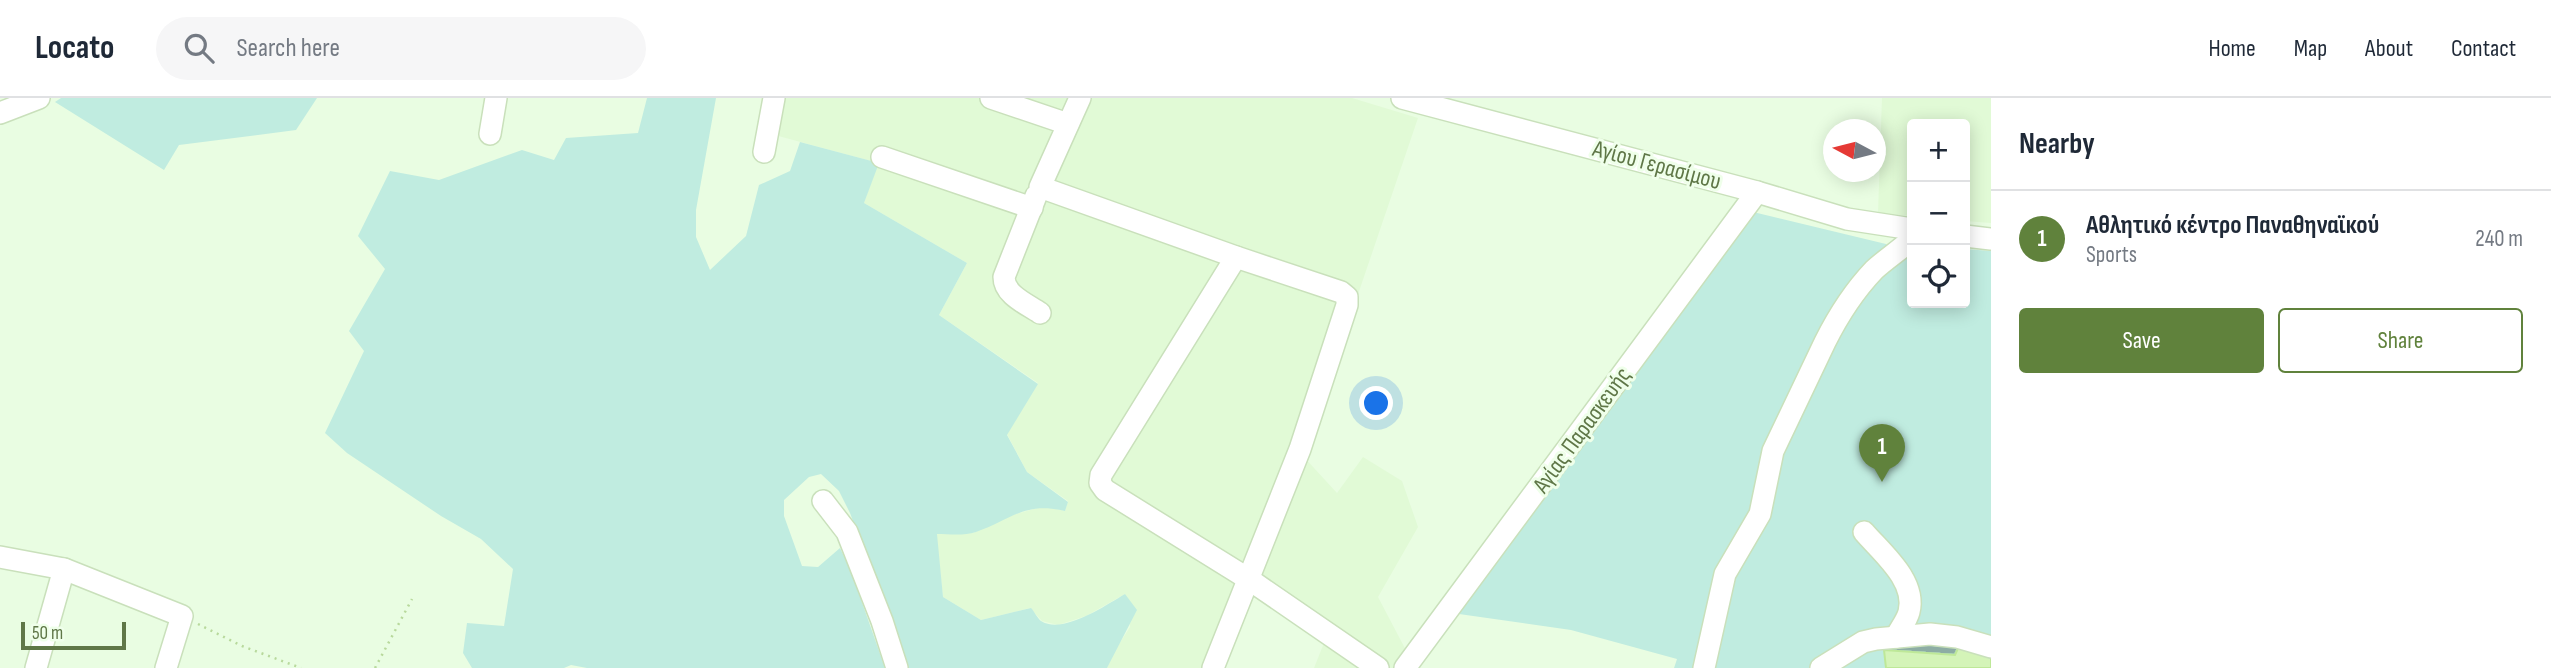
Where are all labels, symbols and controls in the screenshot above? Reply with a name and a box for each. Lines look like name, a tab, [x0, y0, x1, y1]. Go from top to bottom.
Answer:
search box	[156, 17, 646, 80]
text: Locato	[35, 28, 114, 68]
icon: search	[180, 29, 218, 67]
text: Search here	[236, 33, 340, 64]
text: Home	[2208, 34, 2256, 63]
text: Map	[2294, 34, 2327, 63]
text: About	[2365, 34, 2413, 63]
text: Contact	[2451, 34, 2516, 63]
north arrow	[1823, 119, 1886, 182]
map controls	[1907, 119, 1970, 308]
button: +	[1907, 119, 1970, 182]
text: Nearby	[2019, 126, 2095, 162]
street label: Αγίου Γερασίμου	[1589, 134, 1724, 196]
button: −	[1907, 182, 1970, 245]
text: Αθλητικό κέντρο Παναθηναϊκού	[2086, 210, 2379, 241]
text: 1	[2037, 225, 2047, 253]
text: 240 m	[2475, 225, 2523, 253]
text: Sports	[2086, 241, 2137, 269]
button: locate	[1907, 245, 1970, 308]
button: Save	[2019, 308, 2264, 373]
button: Share	[2278, 308, 2523, 373]
street label: Αγίας Παρασκευής	[1526, 361, 1637, 499]
your location	[1359, 386, 1393, 420]
pin: 1	[1859, 424, 1905, 482]
scale bar	[21, 619, 126, 651]
text: 50 m	[32, 622, 63, 645]

